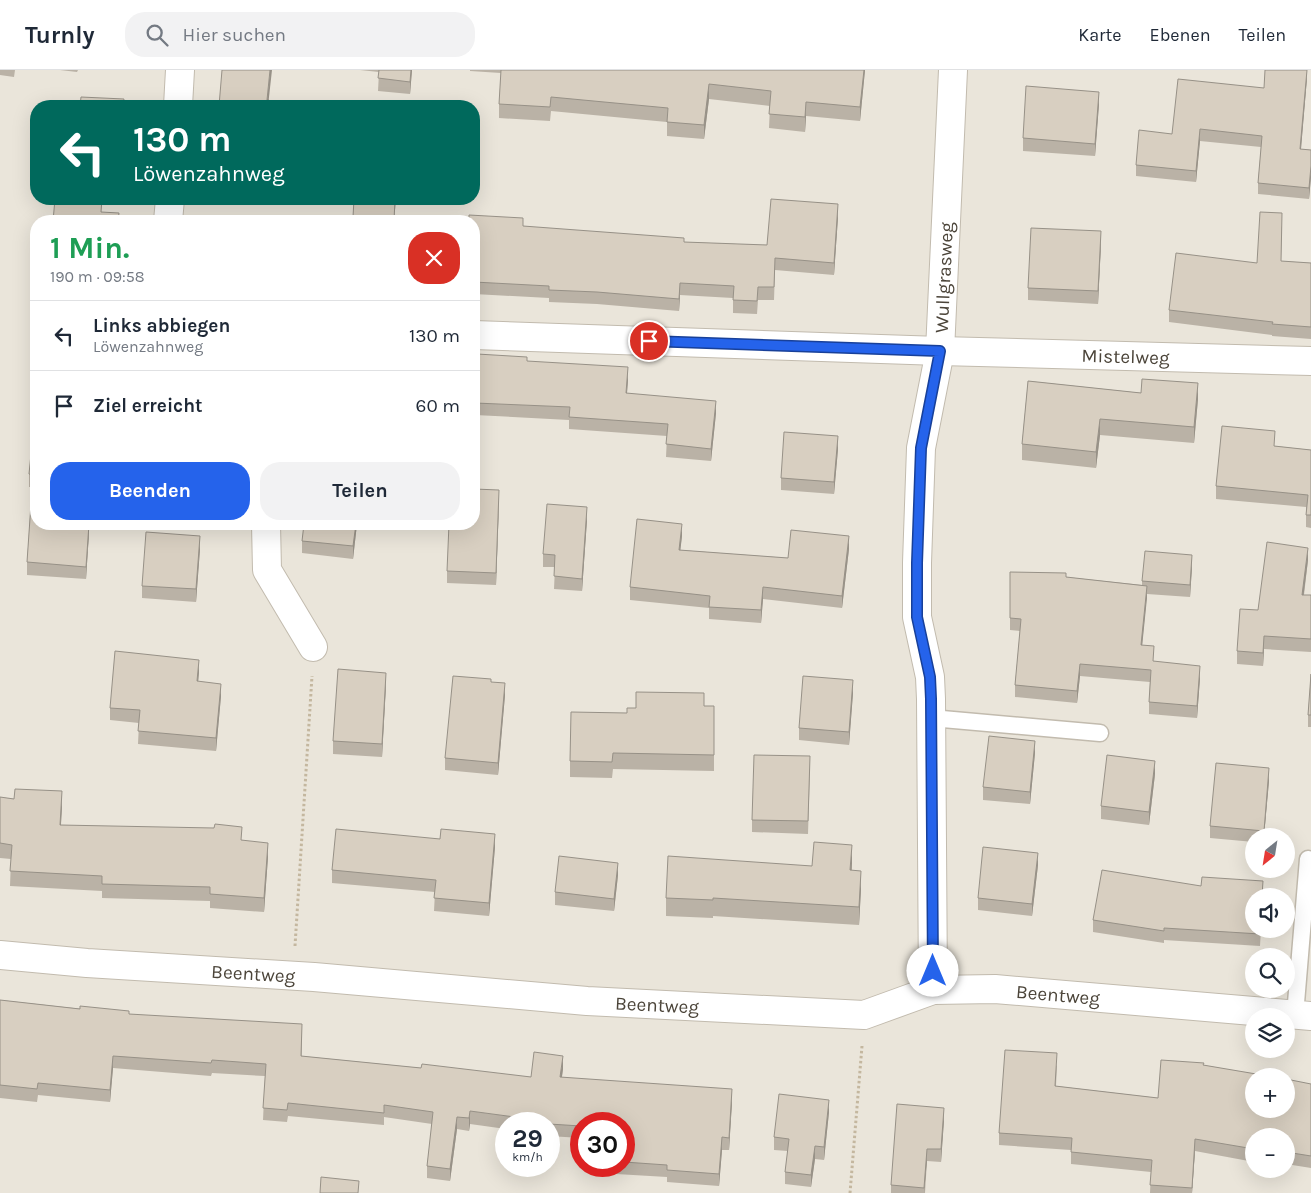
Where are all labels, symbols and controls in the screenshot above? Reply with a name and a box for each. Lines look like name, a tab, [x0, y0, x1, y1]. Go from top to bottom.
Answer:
search box	[125, 12, 475, 57]
text: Turnly	[25, 21, 95, 49]
icon: search	[143, 21, 171, 49]
text: Hier suchen	[183, 24, 286, 46]
text: Karte	[1078, 24, 1122, 46]
text: Ebenen	[1150, 24, 1211, 46]
text: Teilen	[1239, 24, 1286, 46]
text: 130 m	[133, 119, 231, 160]
icon: left	[50, 120, 115, 185]
text: Löwenzahnweg	[133, 161, 285, 187]
street label: Wullgrasweg	[931, 221, 958, 333]
text: 1 Min.	[50, 230, 130, 266]
button: close	[408, 232, 460, 284]
text: 190 m · 09:58	[50, 267, 145, 286]
text: Links abbiegen	[93, 315, 230, 337]
pin	[628, 320, 670, 362]
icon: left	[50, 322, 78, 350]
text: 130 m	[409, 325, 460, 347]
icon: arrive	[635, 327, 663, 355]
text: Löwenzahnweg	[93, 337, 203, 356]
street label: Mistelweg	[1081, 345, 1170, 369]
icon: arrive	[50, 392, 78, 420]
text: Ziel erreicht	[93, 395, 203, 417]
text: 60 m	[416, 395, 460, 417]
button: Beenden	[50, 462, 250, 520]
button: Teilen	[260, 462, 460, 520]
north arrow	[1245, 828, 1295, 878]
map controls	[1245, 828, 1295, 1178]
button: sound	[1245, 888, 1295, 938]
position arrow	[906, 944, 958, 996]
button: search	[1245, 948, 1295, 998]
street label: Beentweg	[211, 961, 296, 988]
street label: Beentweg	[1015, 981, 1101, 1010]
street label: Beentweg	[614, 992, 700, 1019]
button: layers	[1245, 1008, 1295, 1058]
button: +	[1245, 1068, 1295, 1118]
speed limit sign: 30	[570, 1112, 635, 1177]
text: 29	[512, 1124, 543, 1153]
button: −	[1245, 1128, 1295, 1178]
text: km/h	[512, 1150, 543, 1164]

